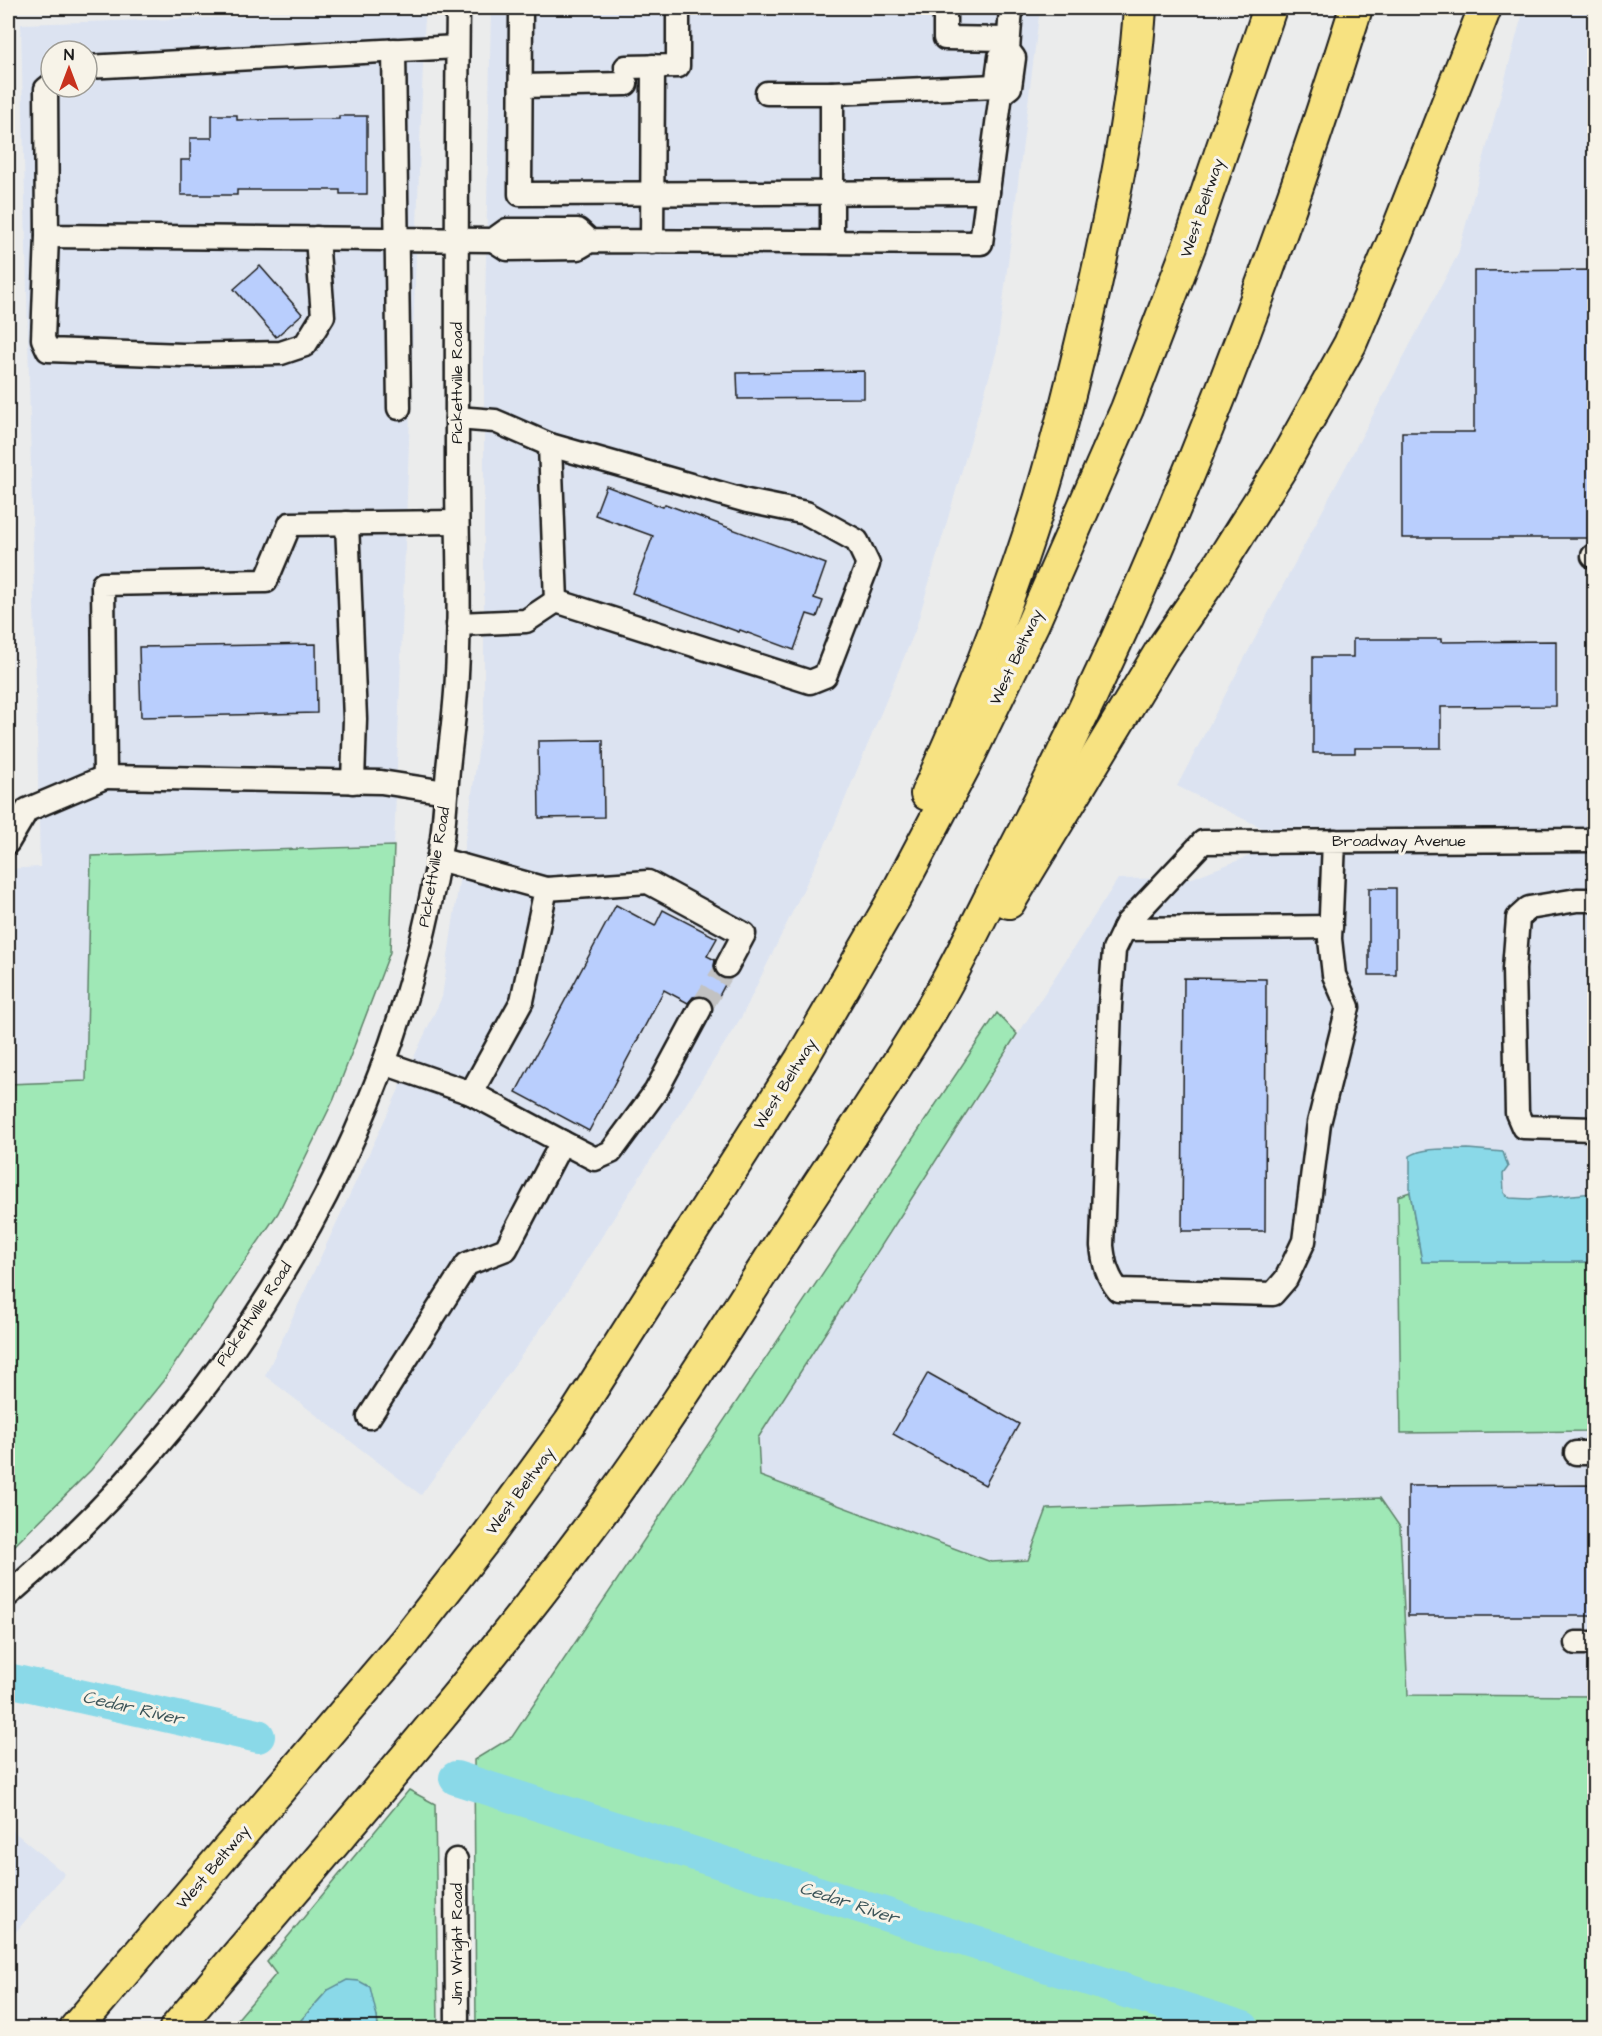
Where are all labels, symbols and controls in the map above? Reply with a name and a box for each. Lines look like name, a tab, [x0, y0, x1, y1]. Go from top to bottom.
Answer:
north arrow	[39, 39, 99, 99]
text: N	[64, 44, 74, 66]
street label: West Beltway	[1175, 155, 1230, 261]
street label: Pickettville Road	[446, 322, 468, 444]
street label: West Beltway	[984, 605, 1049, 709]
street label: Pickettville Road	[413, 805, 455, 929]
street label: Broadway Avenue	[1332, 830, 1466, 853]
street label: West Beltway	[748, 1034, 823, 1134]
street label: Pickettville Road	[211, 1257, 297, 1371]
street label: West Beltway	[481, 1442, 560, 1540]
water label: Cedar River	[80, 1684, 188, 1732]
street label: West Beltway	[171, 1820, 256, 1914]
water label: Cedar River	[796, 1875, 904, 1931]
street label: Jim Wright Road	[446, 1883, 469, 2005]

